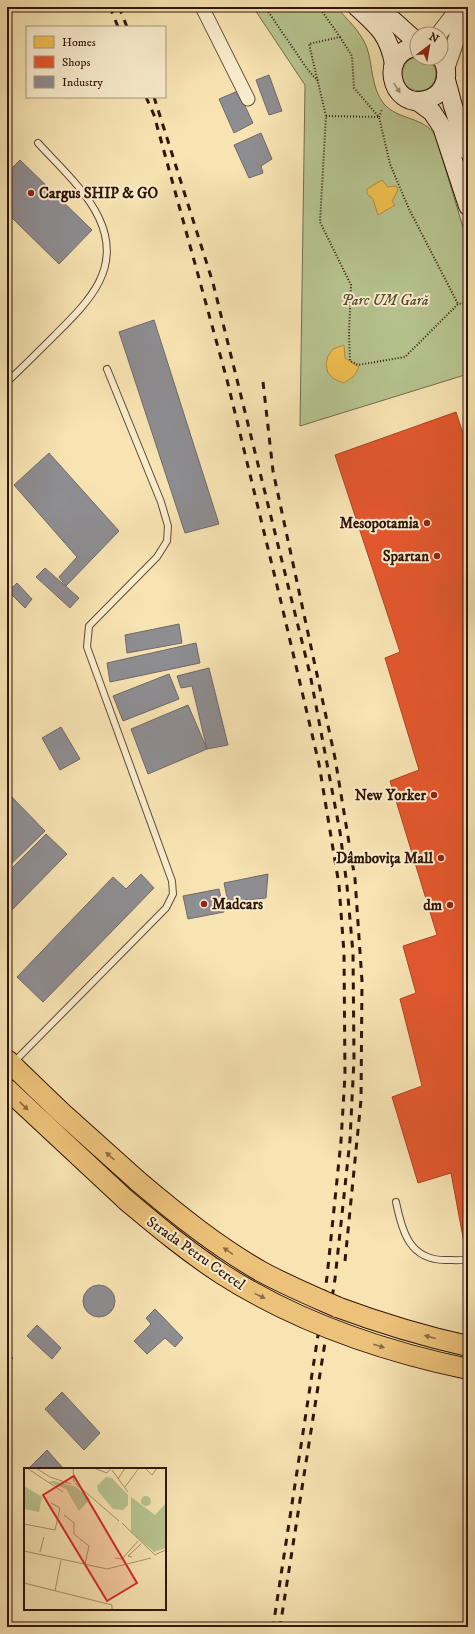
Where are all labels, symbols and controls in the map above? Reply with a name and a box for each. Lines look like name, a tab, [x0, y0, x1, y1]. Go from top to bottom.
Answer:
legend	[26, 26, 166, 98]
north arrow	[409, 26, 449, 66]
text: N	[426, 30, 441, 47]
text: Homes	[62, 35, 96, 50]
text: Shops	[62, 55, 90, 70]
text: Industry	[62, 75, 103, 90]
one-way arrow	[393, 83, 401, 93]
place label: Cargus SHIP & GO	[39, 184, 159, 203]
marker: Cargus SHIP & GO	[26, 188, 36, 198]
park label: Parc UM Gară	[342, 291, 429, 310]
place label: Mesopotamia	[339, 514, 420, 533]
marker: Mesopotamia	[422, 518, 432, 528]
place label: Spartan	[383, 547, 429, 566]
marker: Spartan	[432, 551, 442, 561]
place label: New Yorker	[355, 786, 426, 805]
marker: New Yorker	[429, 790, 439, 800]
place label: Dâmbovița Mall	[336, 849, 433, 868]
marker: Dâmbovița Mall	[436, 853, 446, 863]
place label: Madcars	[212, 895, 263, 914]
place label: dm	[423, 896, 443, 915]
marker: Madcars	[199, 899, 209, 909]
marker: dm	[445, 900, 455, 910]
one-way arrow	[19, 1101, 29, 1110]
one-way arrow	[105, 1152, 115, 1161]
street label: Strada Petru Cercel	[143, 1212, 249, 1295]
one-way arrow	[222, 1247, 234, 1254]
one-way arrow	[254, 1293, 266, 1299]
one-way arrow	[424, 1334, 436, 1340]
one-way arrow	[374, 1344, 386, 1350]
inset map	[24, 1468, 166, 1610]

